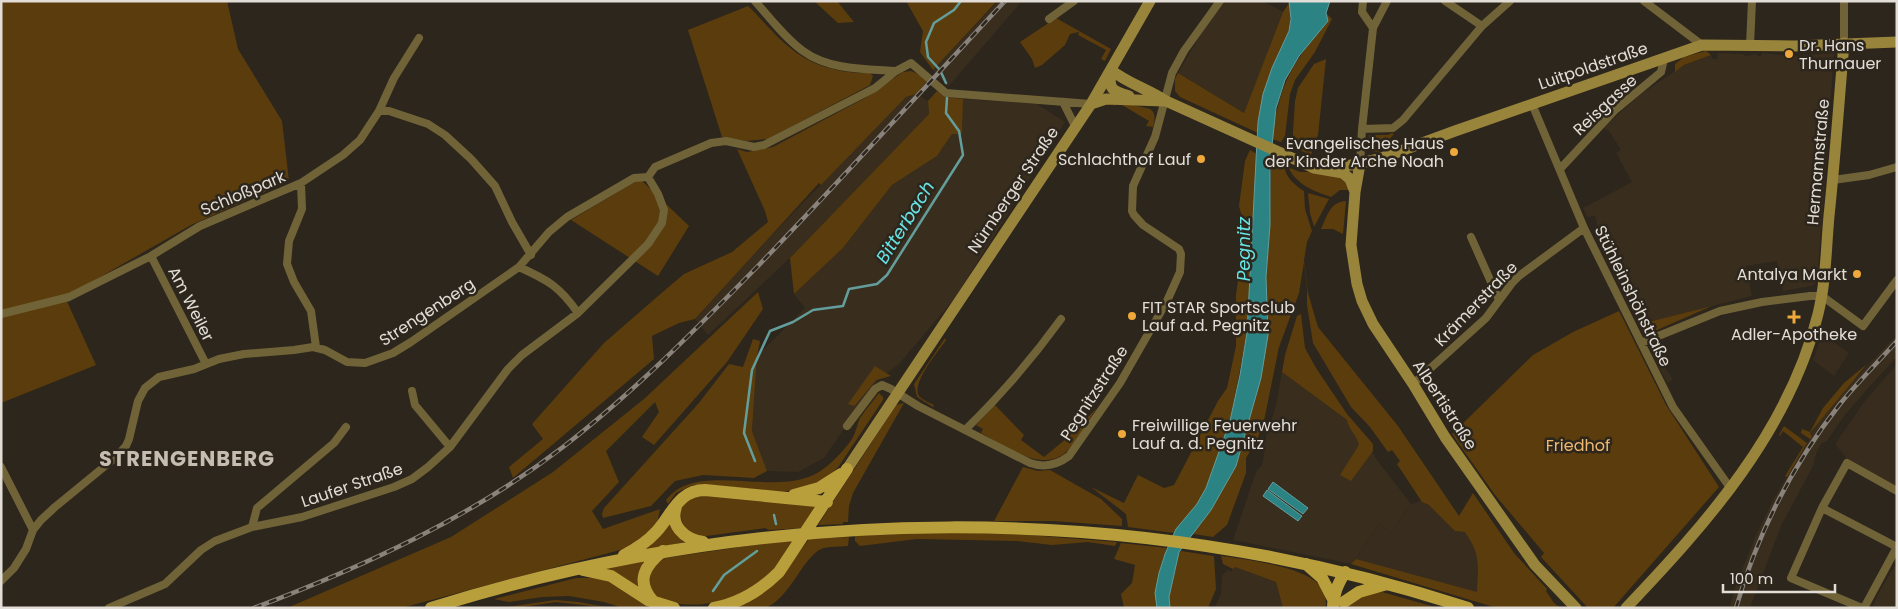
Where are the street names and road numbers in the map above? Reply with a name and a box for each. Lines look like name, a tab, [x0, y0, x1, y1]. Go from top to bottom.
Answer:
street label: Luitpoldstraße	[1535, 36, 1651, 96]
street label: Reisgasse	[1568, 69, 1642, 141]
street label: Hermannstraße	[1801, 98, 1835, 226]
street label: Nürnberger Straße	[962, 122, 1064, 258]
street label: Schloßpark	[197, 164, 290, 221]
street label: Stühleinshöhstraße	[1589, 221, 1677, 371]
street label: Krämerstraße	[1429, 256, 1523, 352]
street label: Am Weiler	[162, 263, 220, 345]
street label: Strengenberg	[375, 272, 479, 352]
street label: Pegnitzstraße	[1055, 341, 1133, 445]
street label: Albertistraße	[1407, 356, 1483, 455]
street label: Laufer Straße	[298, 457, 406, 513]

